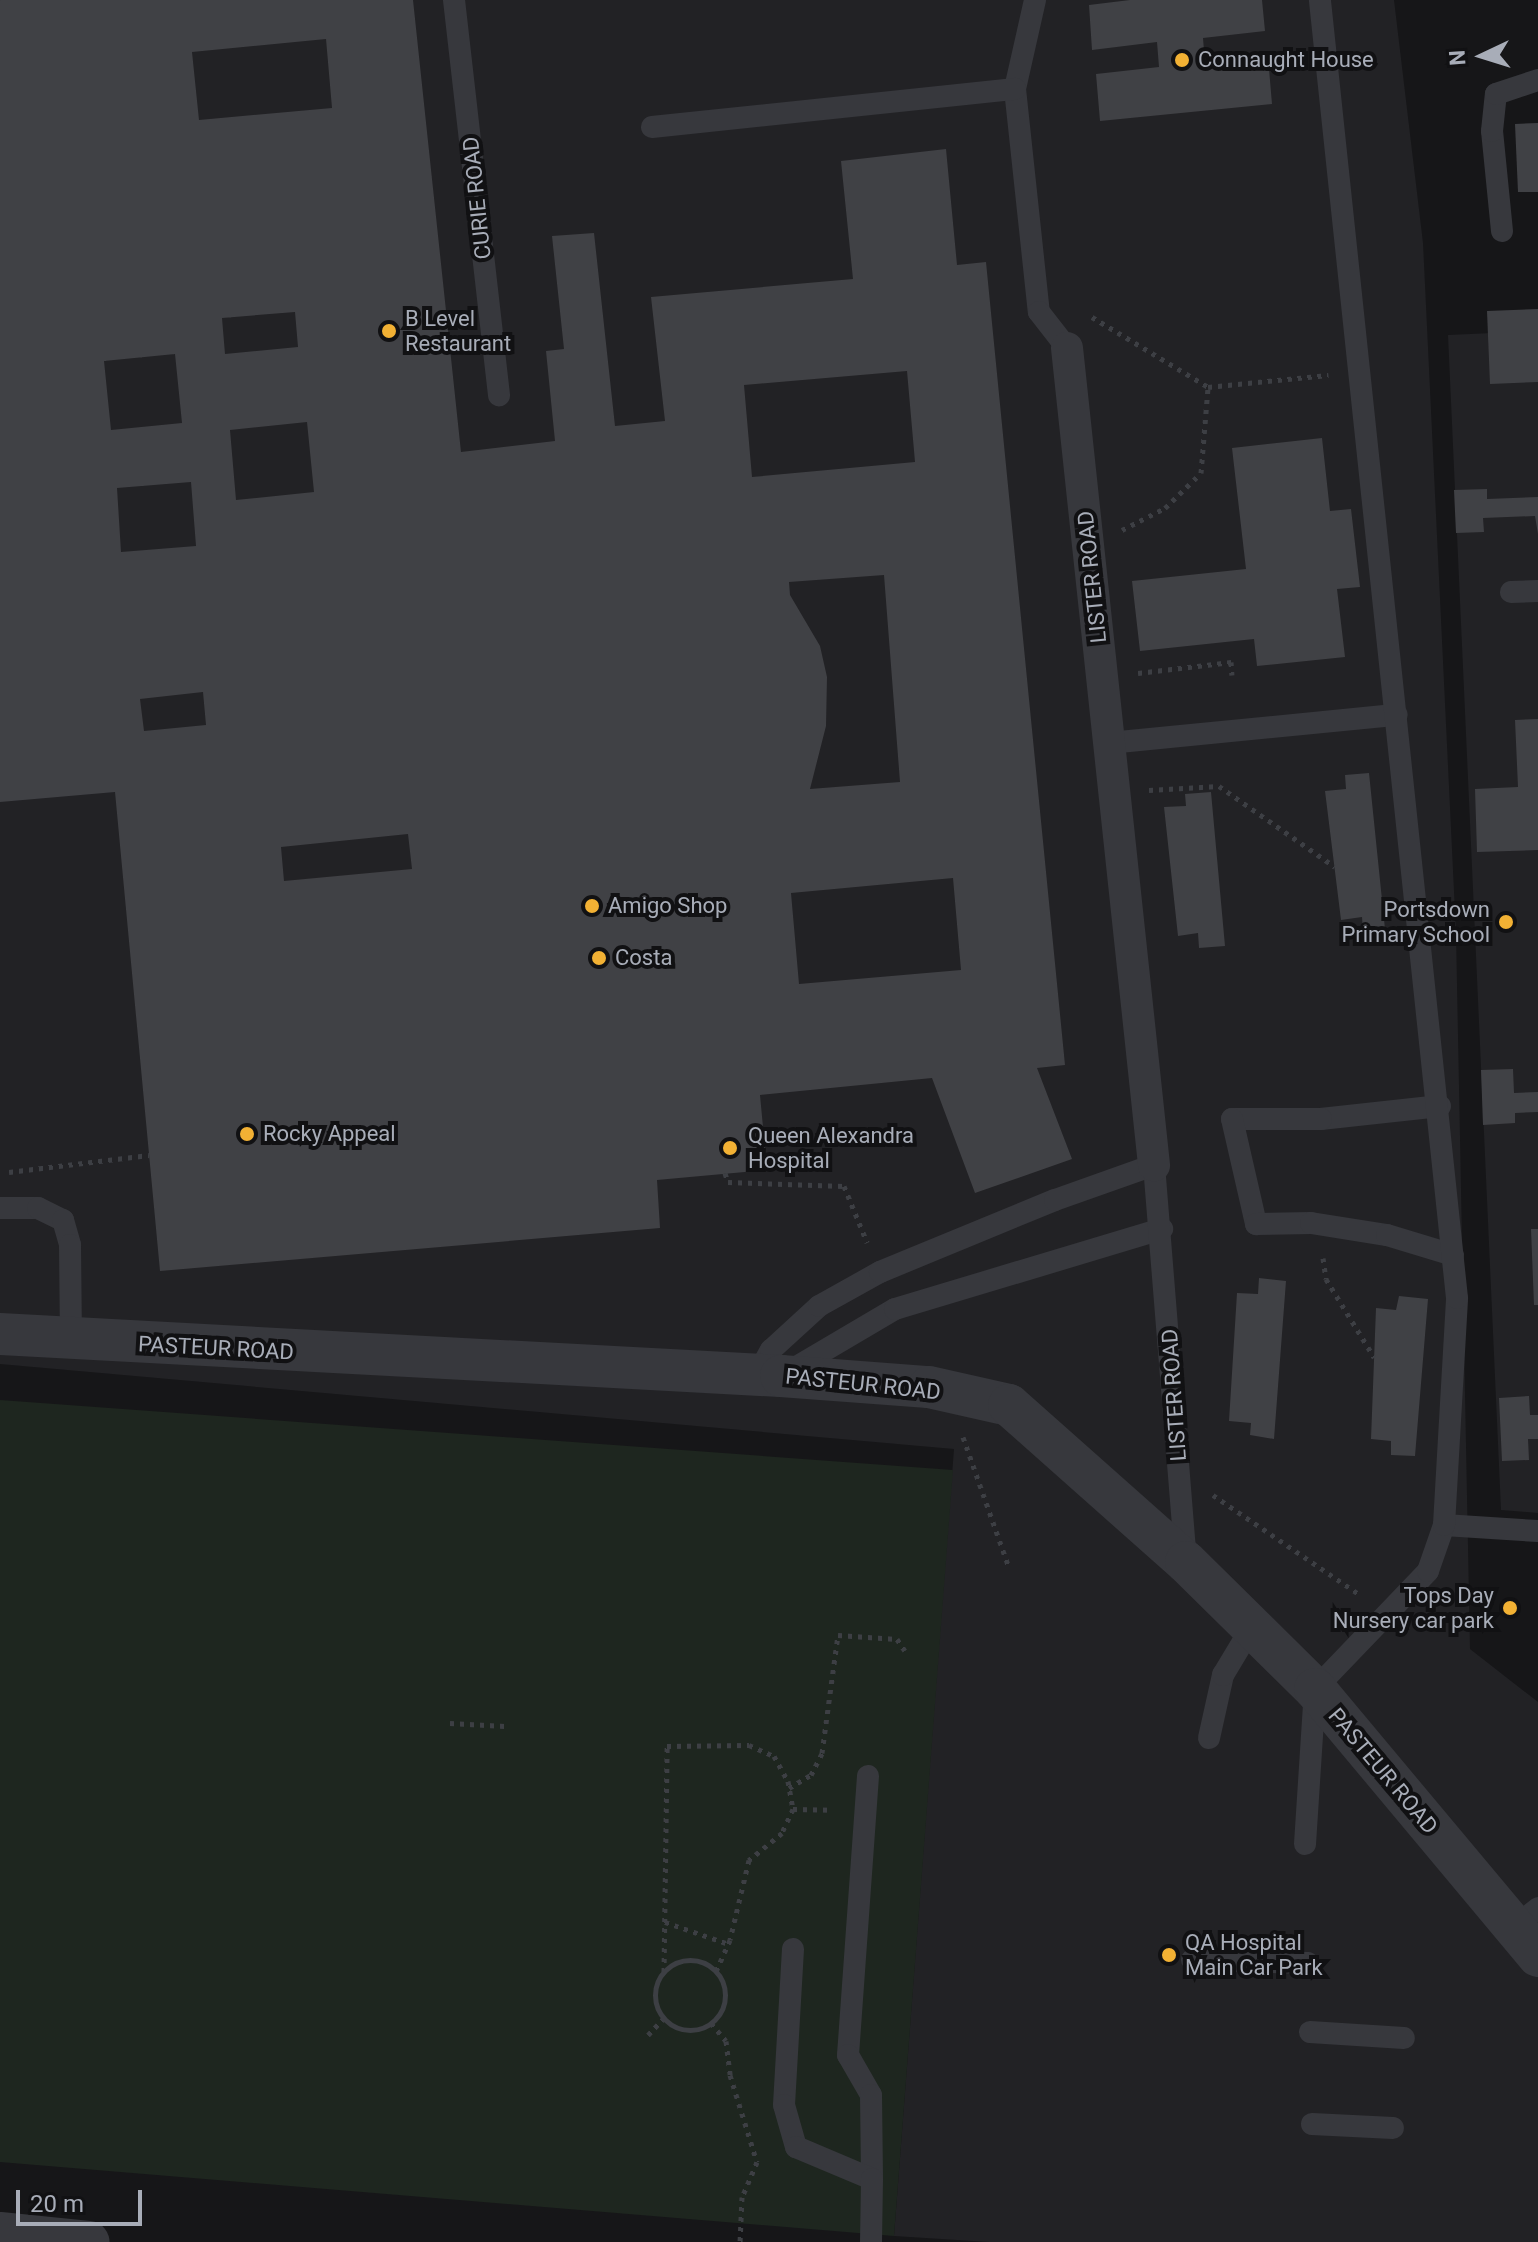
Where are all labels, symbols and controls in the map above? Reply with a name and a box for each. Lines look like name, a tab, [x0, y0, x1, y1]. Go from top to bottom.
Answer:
north arrow	[1442, 16, 1522, 96]
place label: Connaught House	[1198, 47, 1374, 73]
text: N	[1445, 49, 1471, 66]
marker: Connaught House	[1173, 51, 1191, 69]
street label: CURIE ROAD	[457, 135, 497, 261]
place label: B Level Restaurant	[405, 305, 511, 356]
marker: B Level Restaurant	[380, 322, 398, 340]
street label: LISTER ROAD	[1072, 510, 1112, 644]
place label: Amigo Shop	[608, 893, 727, 919]
place label: Portsdown Primary School	[1341, 896, 1490, 948]
marker: Amigo Shop	[583, 897, 601, 915]
marker: Portsdown Primary School	[1497, 913, 1515, 931]
place label: Costa	[615, 945, 672, 971]
marker: Costa	[590, 949, 608, 967]
place label: Rocky Appeal	[263, 1121, 396, 1147]
place label: Queen Alexandra Hospital	[748, 1122, 914, 1174]
marker: Rocky Appeal	[238, 1125, 256, 1143]
marker: Queen Alexandra Hospital	[719, 1137, 741, 1159]
street label: LISTER ROAD	[1156, 1328, 1192, 1462]
street label: PASTEUR ROAD	[137, 1331, 295, 1365]
street label: PASTEUR ROAD	[784, 1363, 942, 1405]
place label: Tops Day Nursery car park	[1333, 1582, 1494, 1634]
marker: Tops Day Nursery car park	[1501, 1599, 1519, 1617]
street label: PASTEUR ROAD	[1323, 1703, 1443, 1839]
place label: QA Hospital Main Car Park	[1185, 1929, 1323, 1980]
marker: QA Hospital Main Car Park	[1160, 1946, 1178, 1964]
scale bar	[20, 2174, 146, 2224]
text: 20 m	[30, 2190, 84, 2218]

